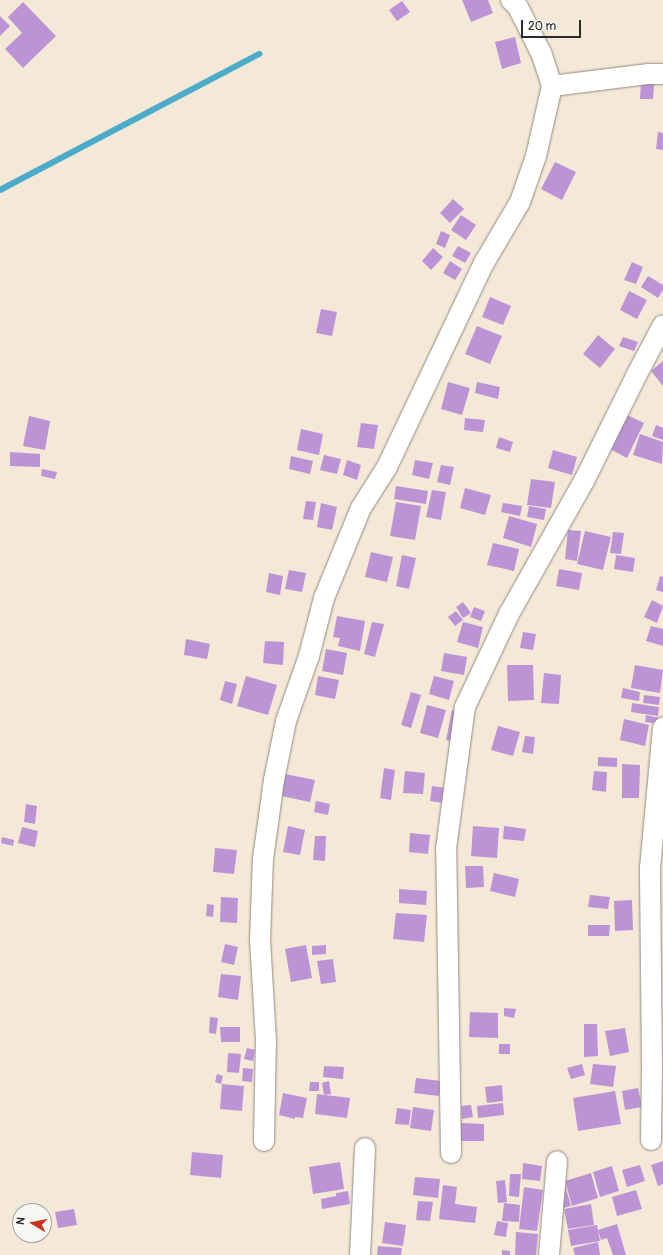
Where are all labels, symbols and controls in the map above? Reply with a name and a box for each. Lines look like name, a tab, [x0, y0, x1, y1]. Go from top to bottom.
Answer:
scale bar	[523, 12, 583, 38]
text: 20 m	[528, 19, 556, 34]
north arrow	[12, 1203, 52, 1243]
text: N	[14, 1216, 28, 1226]

